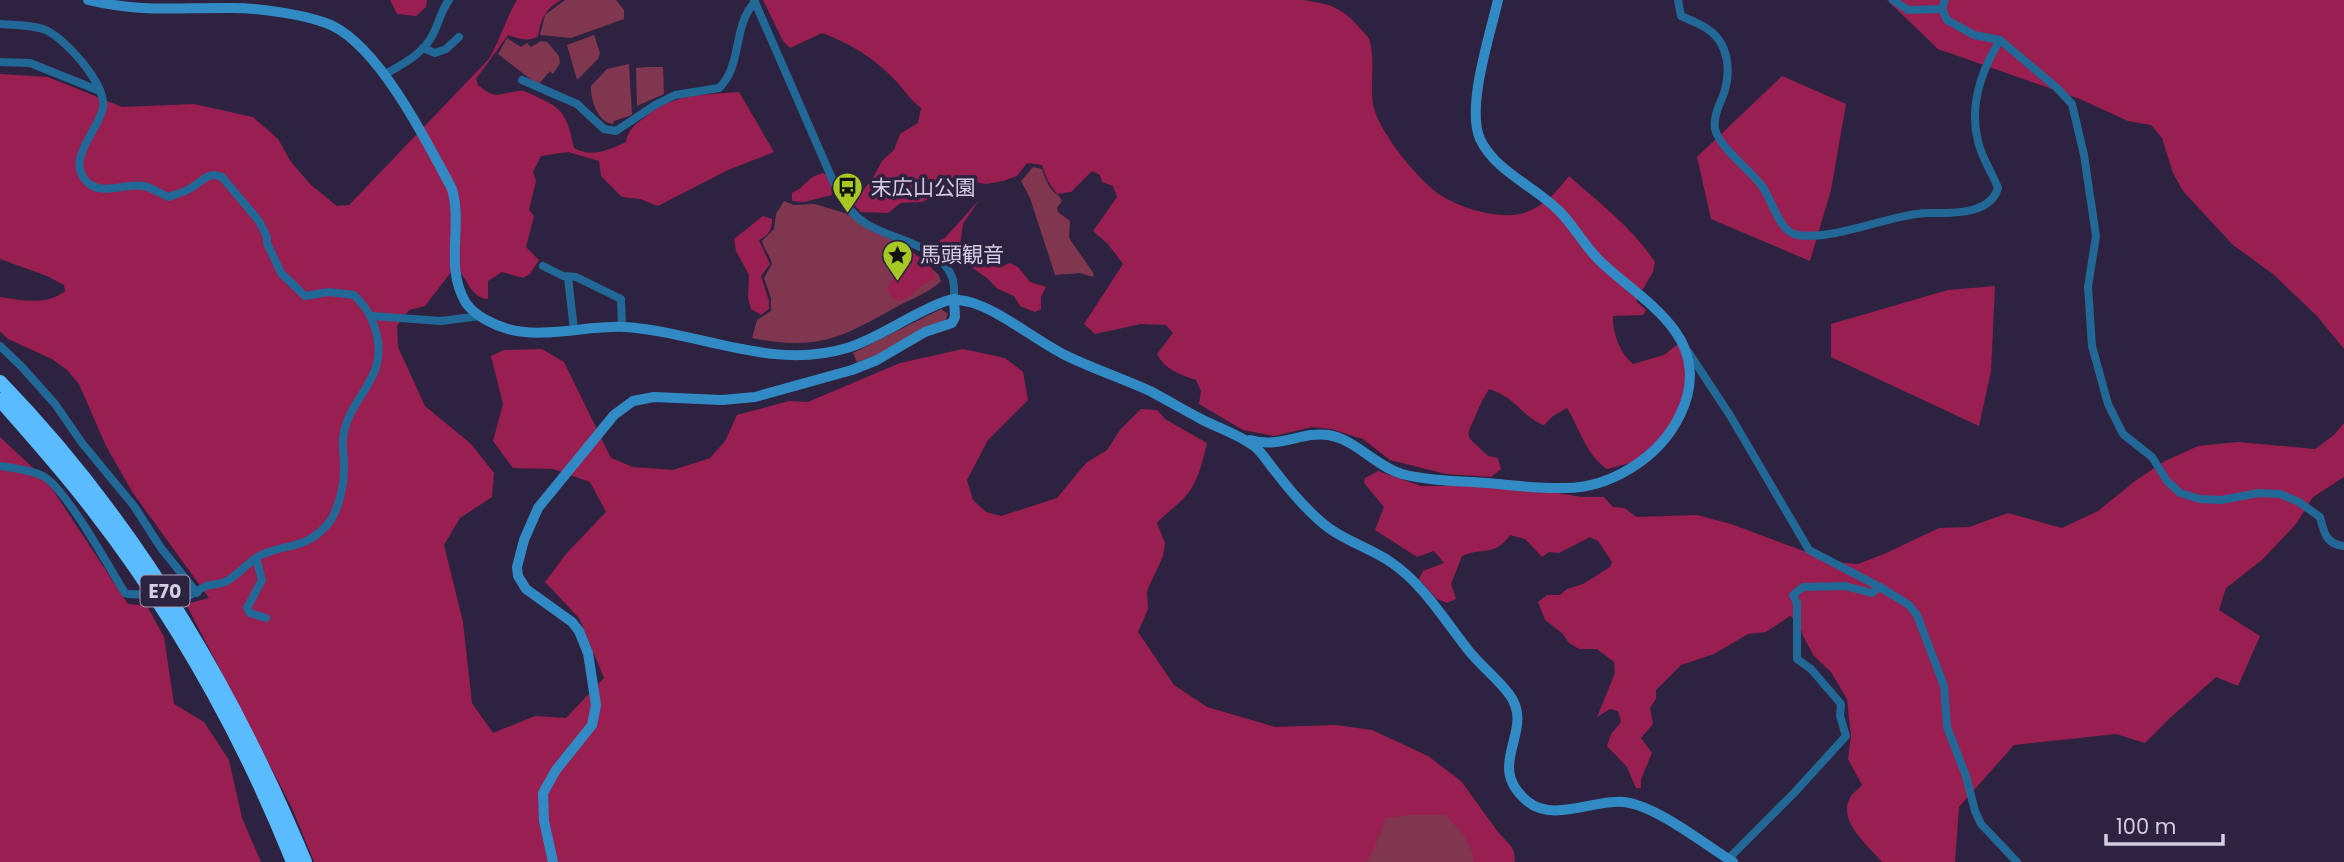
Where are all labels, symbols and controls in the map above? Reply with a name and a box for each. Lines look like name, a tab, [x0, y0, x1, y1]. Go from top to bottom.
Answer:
bus stop icon: 末広山公園	[831, 171, 865, 215]
place label: 末広山公園	[871, 173, 976, 202]
place icon: 馬頭観音	[880, 238, 914, 282]
place label: 馬頭観音	[920, 240, 1004, 269]
road number: E70	[140, 576, 190, 606]
scale bar	[2106, 802, 2223, 846]
text: 100 m	[2116, 812, 2176, 841]

